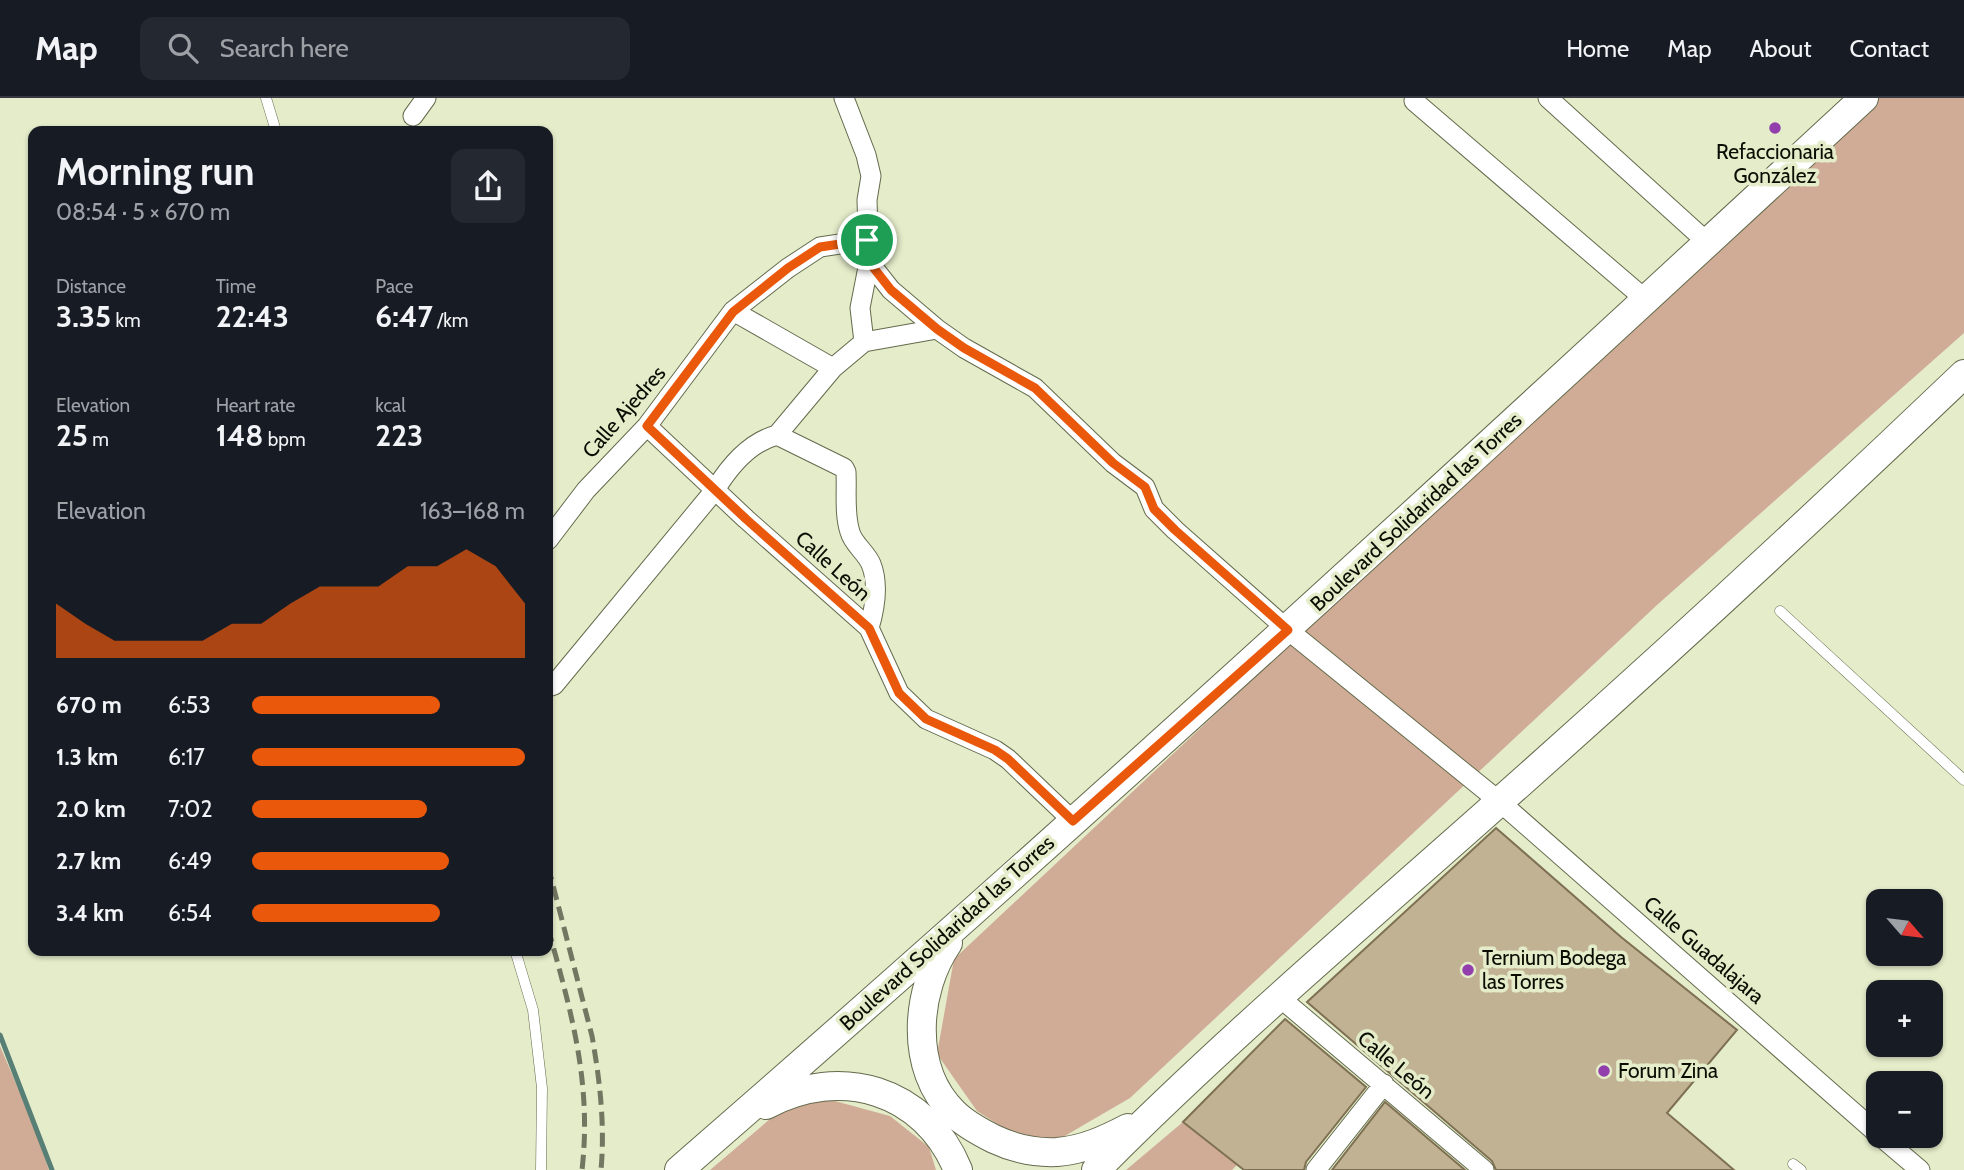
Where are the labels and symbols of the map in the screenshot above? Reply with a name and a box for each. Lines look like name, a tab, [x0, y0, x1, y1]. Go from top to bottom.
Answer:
marker: Refaccionaria González	[1767, 120, 1783, 136]
place label: Refaccionaria González	[1716, 139, 1834, 188]
pin	[837, 210, 897, 270]
street label: Calle Ajedres	[577, 360, 671, 464]
street label: Boulevard Solidaridad las Torres	[1305, 407, 1527, 616]
street label: Calle León	[791, 525, 876, 606]
street label: Boulevard Solidaridad las Torres	[834, 830, 1059, 1036]
north arrow	[1866, 889, 1942, 966]
street label: Calle Guadalajara	[1638, 891, 1770, 1009]
place label: Ternium Bodega las Torres	[1482, 945, 1626, 994]
marker: Ternium Bodega las Torres	[1460, 962, 1476, 978]
street label: Calle León	[1353, 1025, 1440, 1104]
place label: Forum Zina	[1618, 1058, 1718, 1083]
marker: Forum Zina	[1596, 1063, 1612, 1079]

